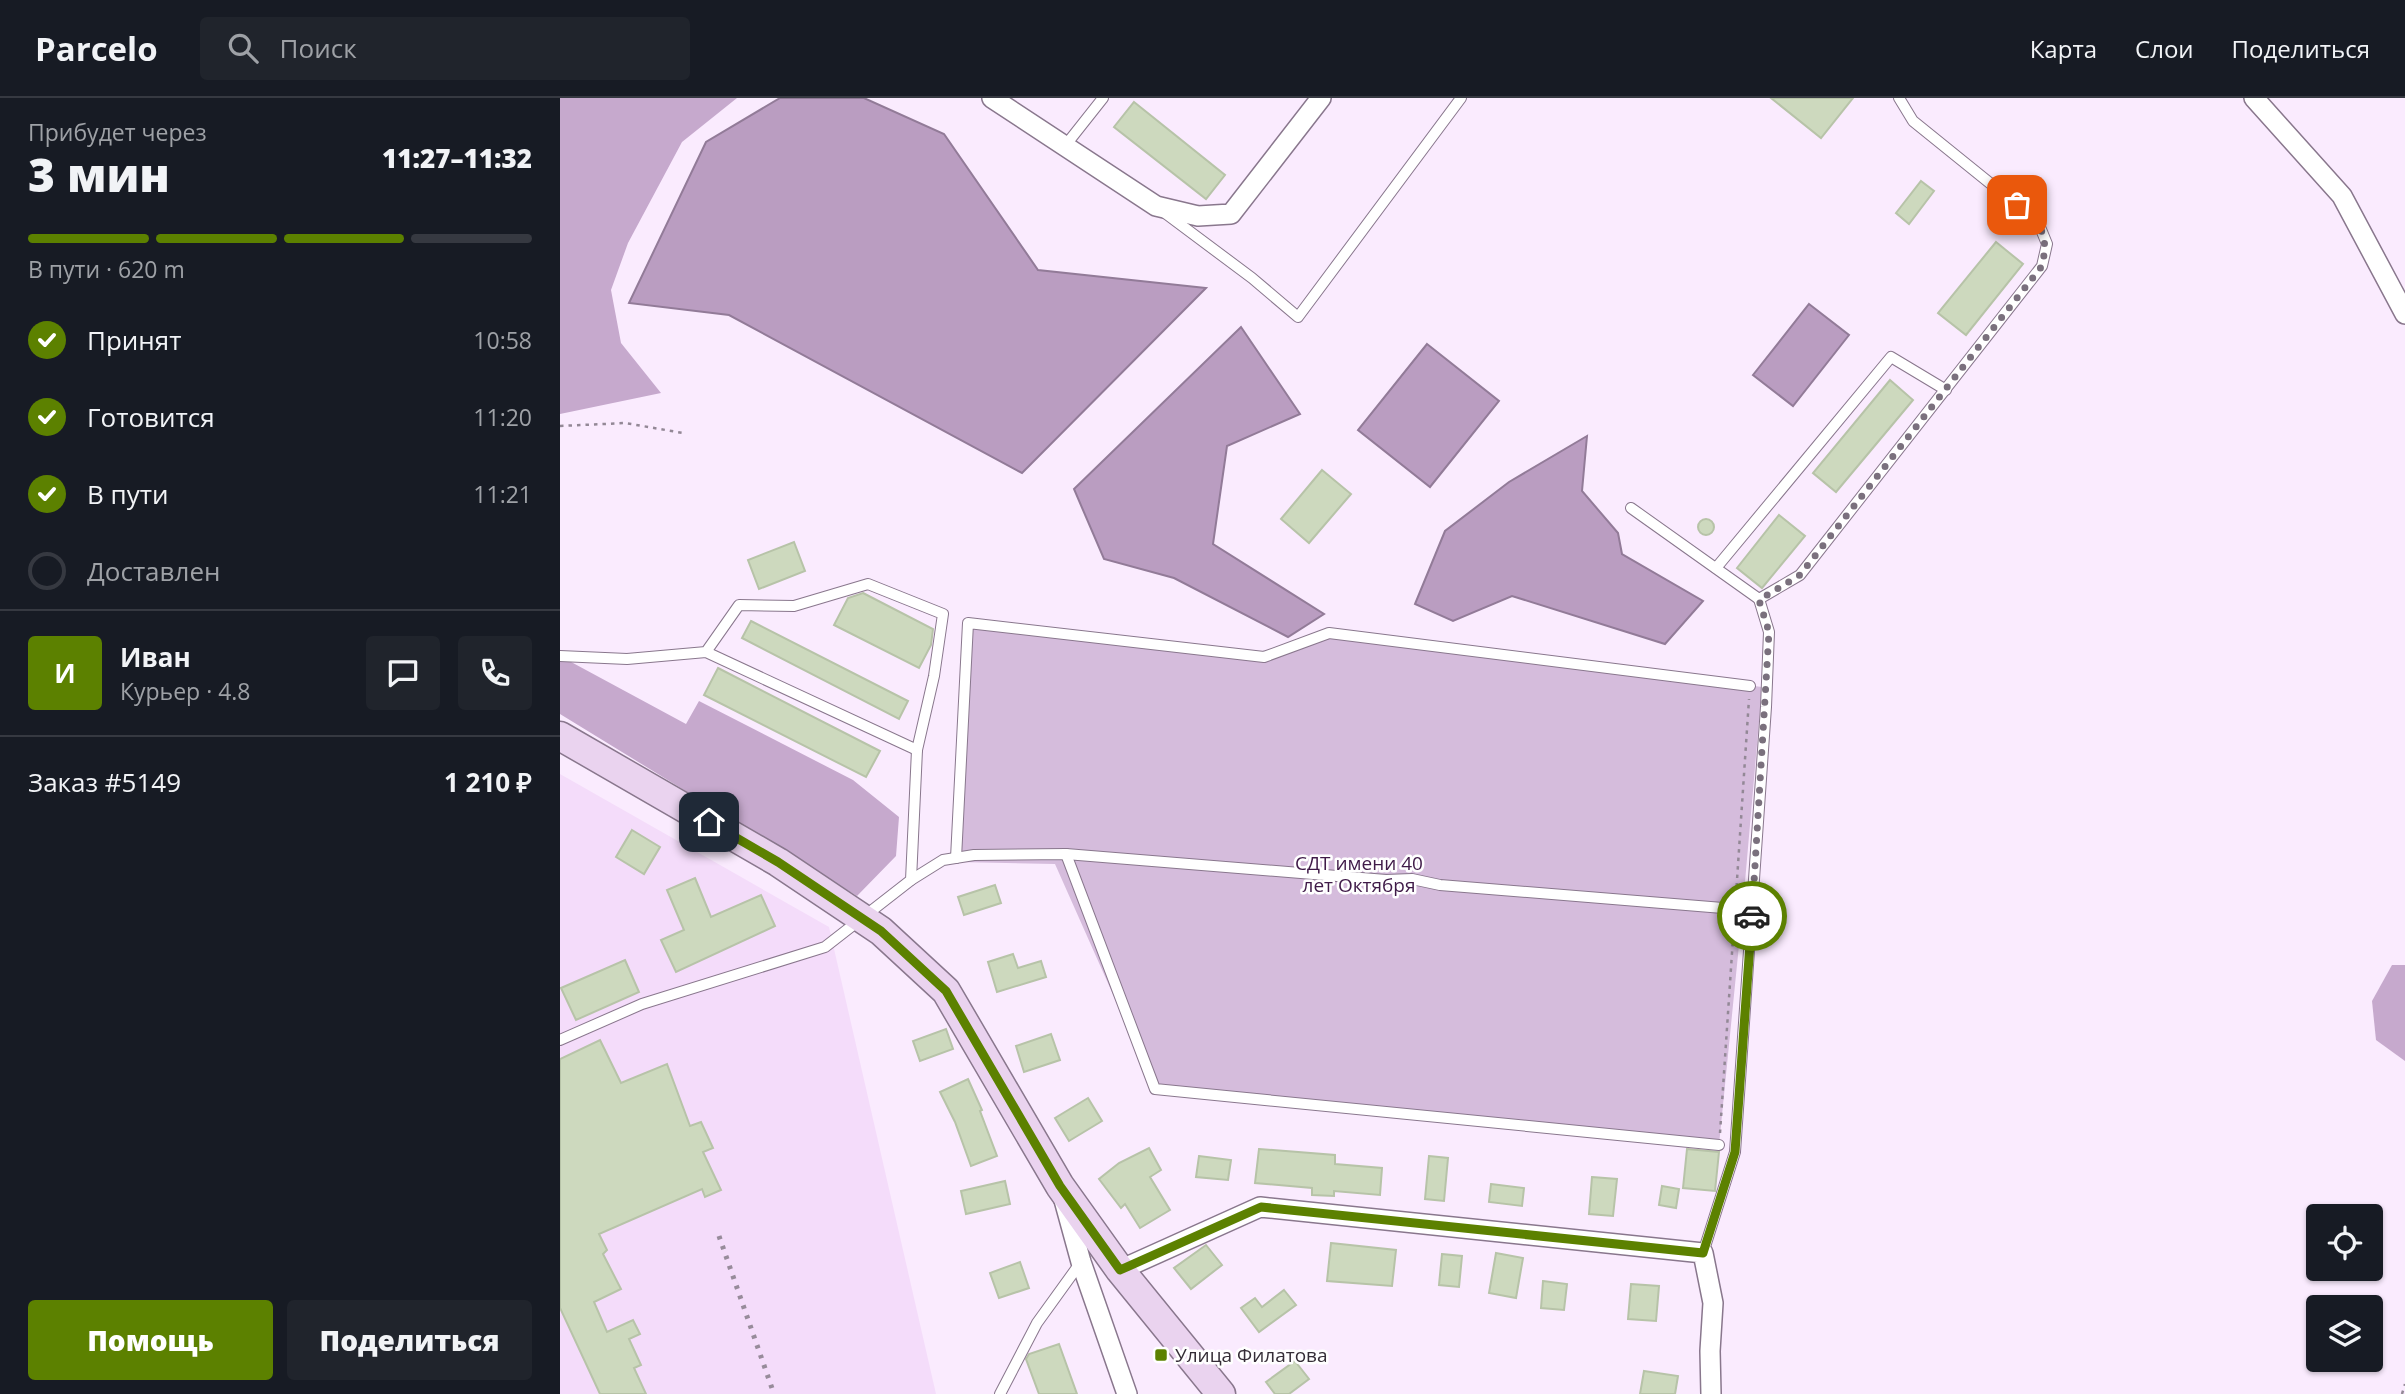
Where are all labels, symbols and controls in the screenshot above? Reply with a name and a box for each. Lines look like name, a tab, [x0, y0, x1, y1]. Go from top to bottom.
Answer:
search box	[200, 17, 690, 80]
text: Parcelo	[35, 26, 158, 71]
icon: search	[224, 29, 262, 67]
text: Поиск	[280, 30, 357, 66]
text: Карта	[2030, 32, 2097, 65]
text: Слои	[2135, 32, 2194, 65]
text: Поделиться	[2232, 32, 2370, 65]
text: Прибудет через	[28, 116, 207, 148]
text: 11:27–11:32	[382, 140, 532, 176]
text: 3 мин	[28, 143, 170, 205]
pin	[1987, 175, 2047, 235]
icon: bag	[1998, 186, 2036, 224]
text: В пути · 620 m	[28, 253, 185, 285]
icon: check	[28, 321, 66, 359]
text: Принят	[87, 322, 181, 358]
text: 10:58	[473, 324, 532, 356]
icon: check	[28, 398, 66, 436]
text: Готовится	[87, 399, 215, 435]
text: 11:20	[473, 401, 532, 433]
icon: check	[28, 475, 66, 513]
text: В пути	[87, 476, 168, 512]
text: 11:21	[473, 478, 532, 510]
text: Доставлен	[87, 553, 220, 589]
button: chat	[366, 636, 440, 710]
button: phone	[458, 636, 532, 710]
text: Иван	[120, 639, 191, 675]
text: И	[54, 655, 76, 691]
text: Курьер · 4.8	[120, 675, 251, 707]
text: Заказ #5149	[28, 764, 181, 800]
text: 1 210 ₽	[444, 764, 532, 800]
pin	[679, 792, 739, 852]
icon: home	[690, 803, 728, 841]
park label: СДТ имени 40 лет Октября	[1295, 850, 1423, 898]
courier	[1717, 881, 1787, 951]
icon: car	[1733, 897, 1771, 935]
map controls	[2306, 1204, 2383, 1372]
button: locate	[2306, 1204, 2383, 1281]
button: layers	[2306, 1295, 2383, 1372]
button: Помощь	[28, 1300, 273, 1380]
button: Поделиться	[287, 1300, 532, 1380]
place label: Улица Филатова	[1175, 1342, 1328, 1368]
marker: Улица Филатова	[1153, 1347, 1169, 1363]

